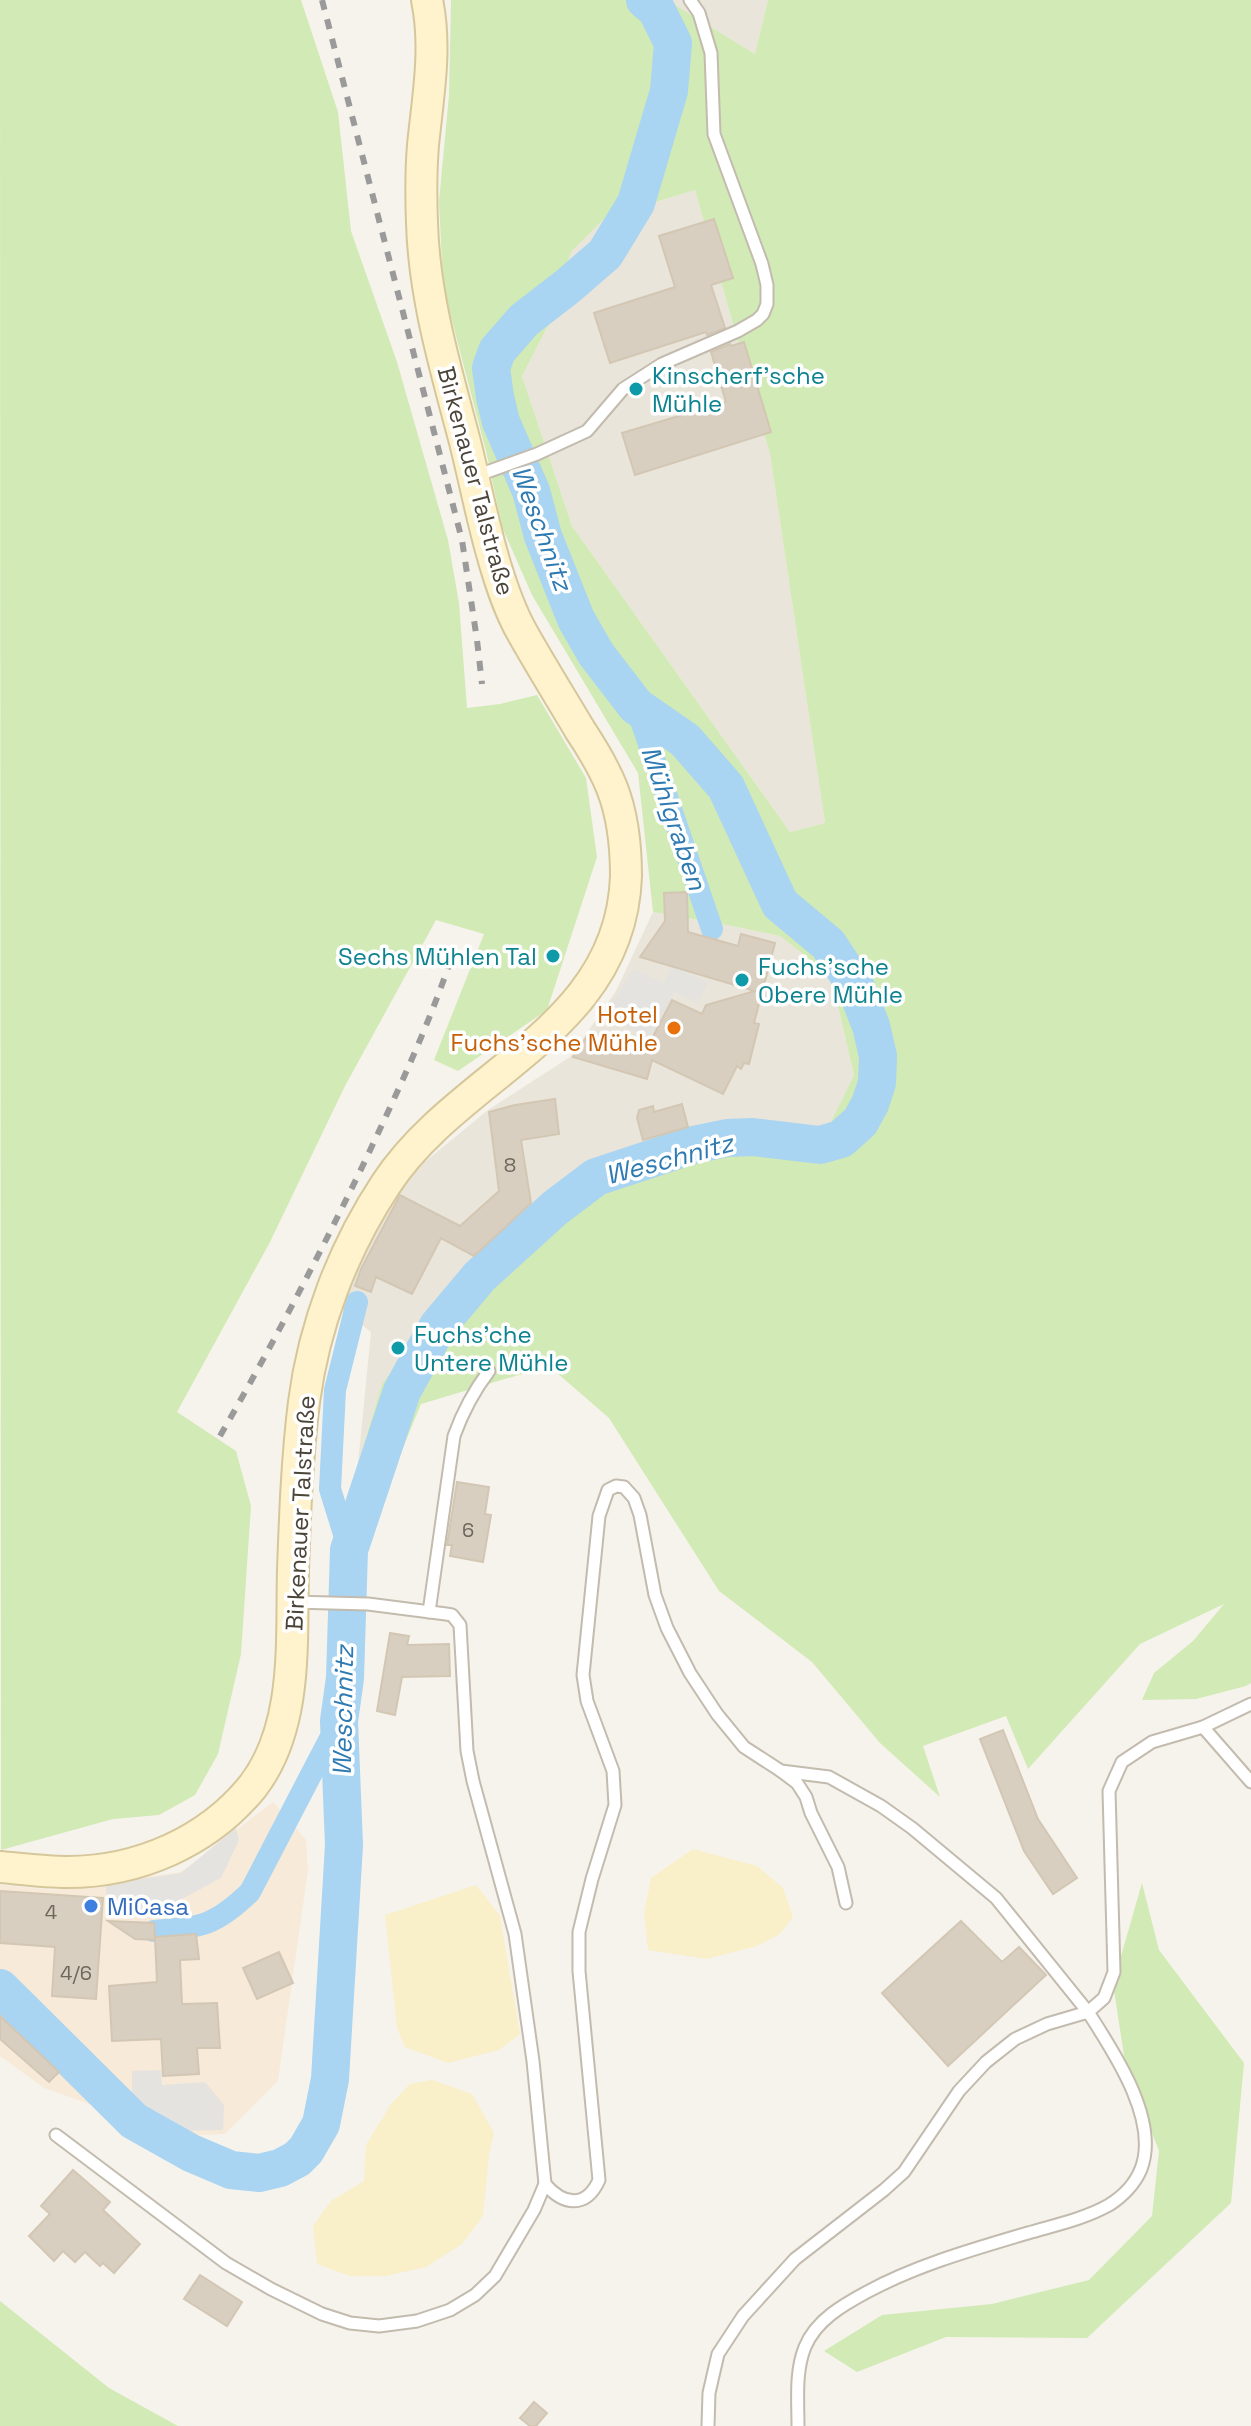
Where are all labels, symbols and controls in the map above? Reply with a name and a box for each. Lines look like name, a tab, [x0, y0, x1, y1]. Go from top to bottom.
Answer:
place label: Kinscherf'sche Mühle	[652, 360, 825, 419]
street label: Birkenauer Talstraße	[431, 363, 521, 599]
marker: Kinscherf'sche Mühle	[627, 380, 645, 398]
water label: Weschnitz	[504, 461, 581, 598]
water label: Mühlgraben	[634, 742, 715, 895]
place label: Sechs Mühlen Tal	[338, 941, 537, 972]
marker: Sechs Mühlen Tal	[544, 947, 562, 965]
place label: Fuchs'sche Obere Mühle	[758, 951, 903, 1010]
marker: Fuchs'sche Obere Mühle	[733, 971, 751, 989]
place label: Hotel Fuchs'sche Mühle	[451, 999, 658, 1058]
marker: Hotel Fuchs'sche Mühle	[665, 1019, 683, 1037]
water label: Weschnitz	[601, 1125, 739, 1192]
house number: 8	[504, 1152, 516, 1178]
place label: Fuchs'che Untere Mühle	[414, 1319, 568, 1378]
marker: Fuchs'che Untere Mühle	[389, 1339, 407, 1357]
street label: Birkenauer Talstraße	[278, 1394, 322, 1632]
house number: 6	[462, 1517, 474, 1543]
water label: Weschnitz	[325, 1643, 361, 1777]
place label: MiCasa	[107, 1891, 189, 1922]
marker: MiCasa	[82, 1897, 100, 1915]
house number: 4	[45, 1899, 57, 1925]
house number: 4/6	[60, 1960, 92, 1986]

